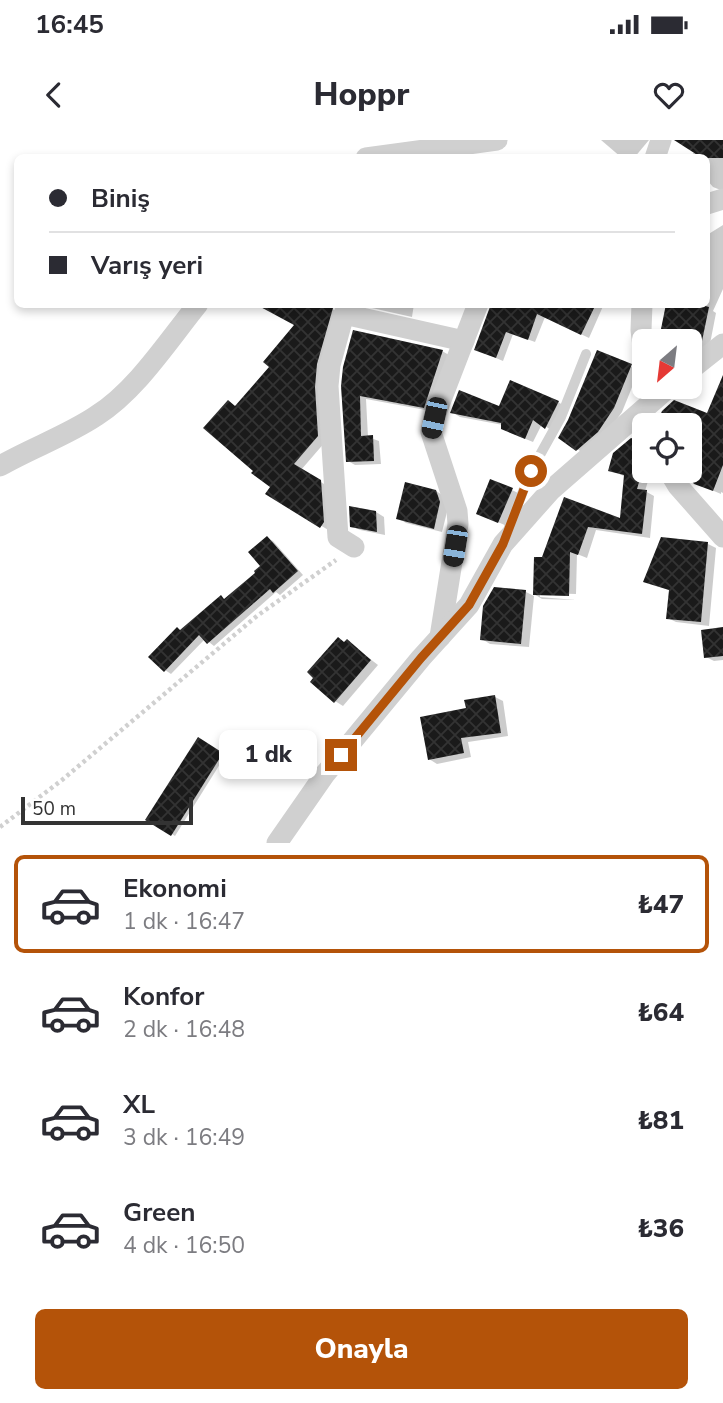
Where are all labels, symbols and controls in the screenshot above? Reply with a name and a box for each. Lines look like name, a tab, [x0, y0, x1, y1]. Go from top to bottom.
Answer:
text: 16:45	[35, 7, 104, 42]
text: Hoppr	[313, 73, 410, 116]
icon: back	[35, 76, 73, 114]
icon: heart	[650, 76, 688, 114]
text: Biniş	[91, 181, 150, 216]
text: Varış yeri	[91, 248, 203, 283]
north arrow	[632, 329, 702, 399]
map controls	[632, 329, 702, 483]
car	[420, 395, 449, 441]
button: locate	[632, 413, 702, 483]
route start	[515, 455, 547, 487]
car	[442, 524, 469, 568]
callout: 1 dk	[218, 730, 316, 780]
text: 1 dk	[244, 739, 292, 770]
route end	[325, 739, 357, 771]
scale bar	[21, 794, 192, 826]
text: 50 m	[32, 796, 76, 822]
text: Ekonomi	[123, 871, 227, 906]
icon: car	[39, 873, 102, 936]
text: ₺47	[637, 887, 684, 922]
text: 1 dk · 16:47	[123, 906, 245, 937]
text: Konfor	[123, 979, 204, 1014]
icon: car	[39, 981, 102, 1044]
text: ₺64	[637, 995, 684, 1030]
text: 2 dk · 16:48	[123, 1014, 245, 1045]
text: XL	[123, 1087, 155, 1122]
icon: car	[39, 1089, 102, 1152]
text: ₺81	[637, 1103, 684, 1138]
text: 3 dk · 16:49	[123, 1122, 245, 1153]
text: Green	[123, 1195, 196, 1230]
icon: car	[39, 1197, 102, 1260]
text: ₺36	[637, 1211, 684, 1246]
text: 4 dk · 16:50	[123, 1230, 245, 1261]
button: Onayla	[35, 1309, 688, 1389]

